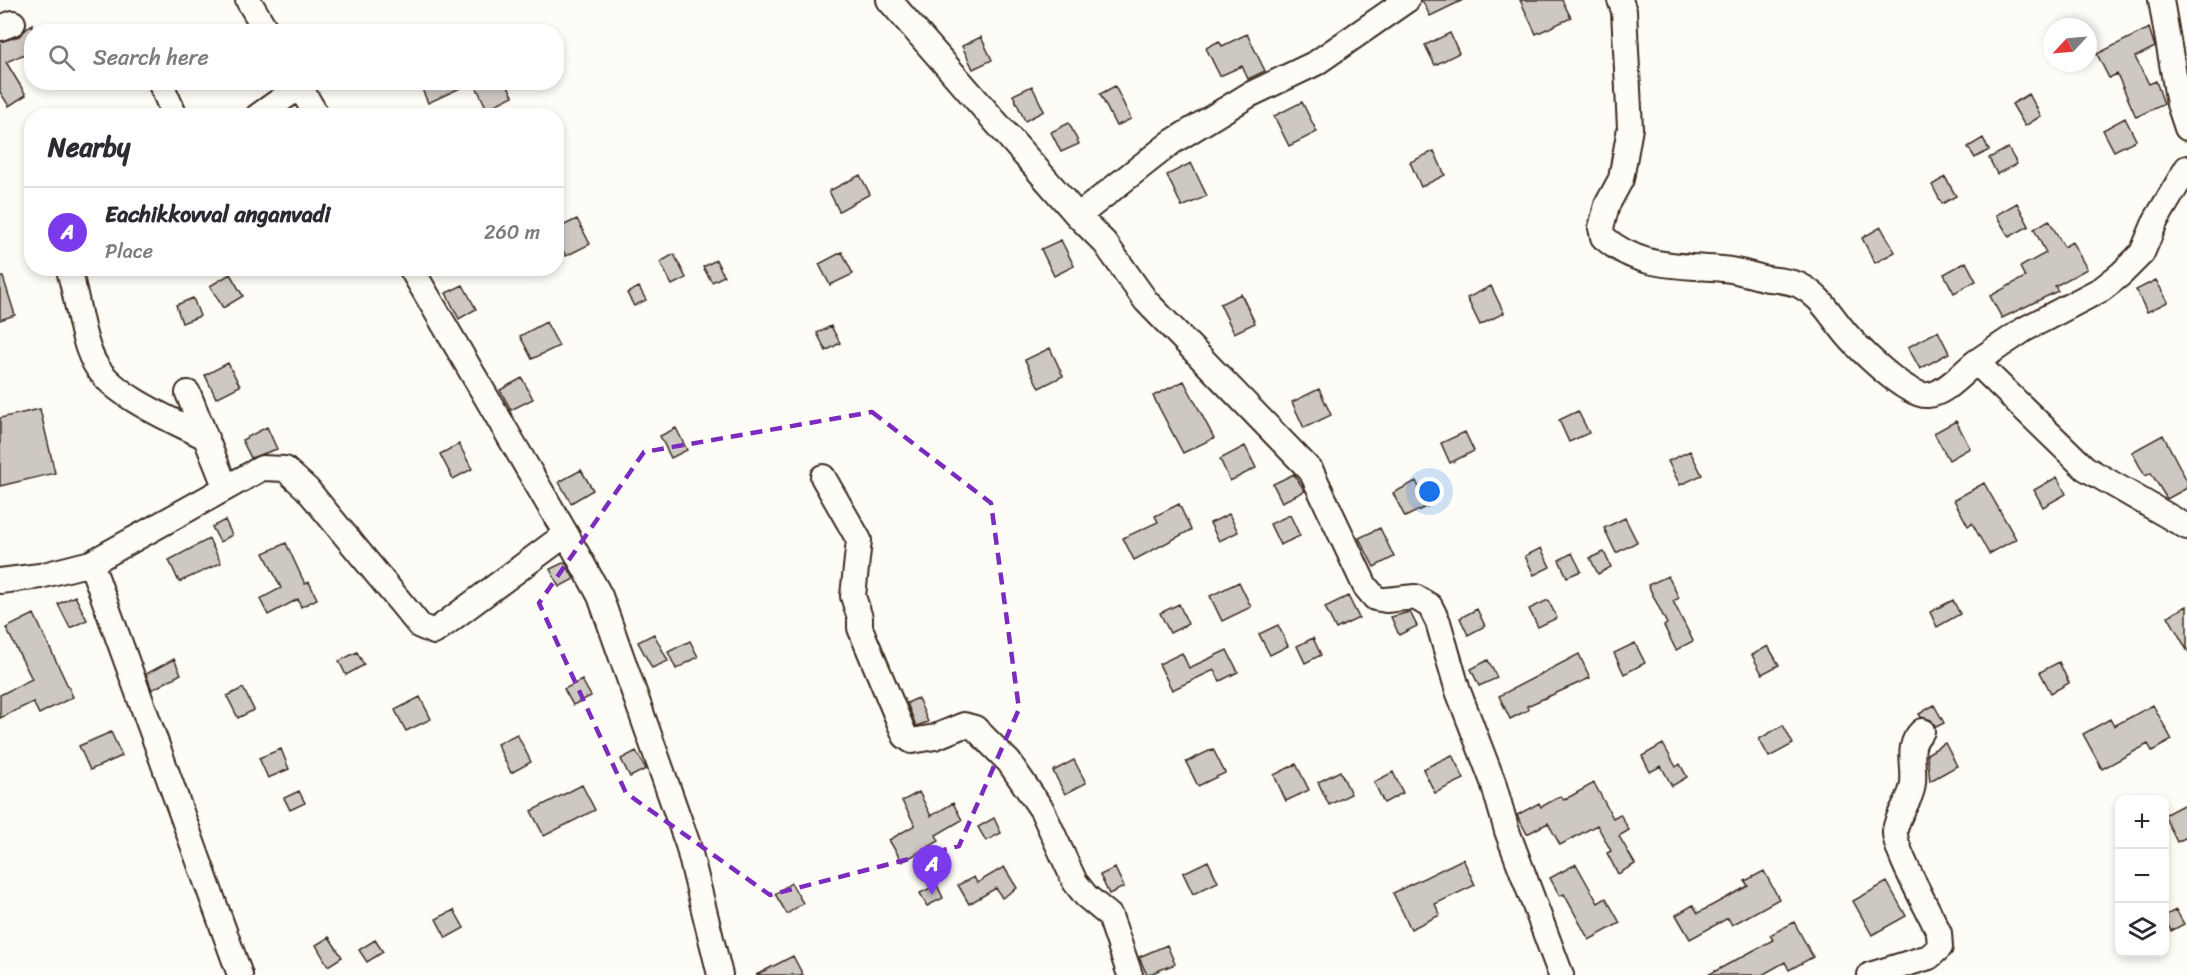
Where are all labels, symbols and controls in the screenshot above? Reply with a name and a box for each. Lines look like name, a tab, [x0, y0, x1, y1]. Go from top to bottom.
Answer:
north arrow	[2043, 18, 2097, 72]
search box	[24, 24, 564, 90]
text: Search here	[93, 38, 209, 77]
icon: search	[45, 41, 78, 74]
text: Nearby	[48, 124, 130, 170]
text: Eachikkovval anganvadi	[105, 195, 330, 234]
text: A	[61, 215, 74, 250]
text: 260 m	[484, 215, 540, 250]
text: Place	[105, 234, 153, 269]
your location	[1415, 477, 1444, 506]
map controls	[2115, 795, 2169, 957]
button: +	[2115, 795, 2169, 849]
pin: A	[912, 846, 952, 895]
button: −	[2115, 849, 2169, 903]
button: layers	[2115, 903, 2169, 957]

